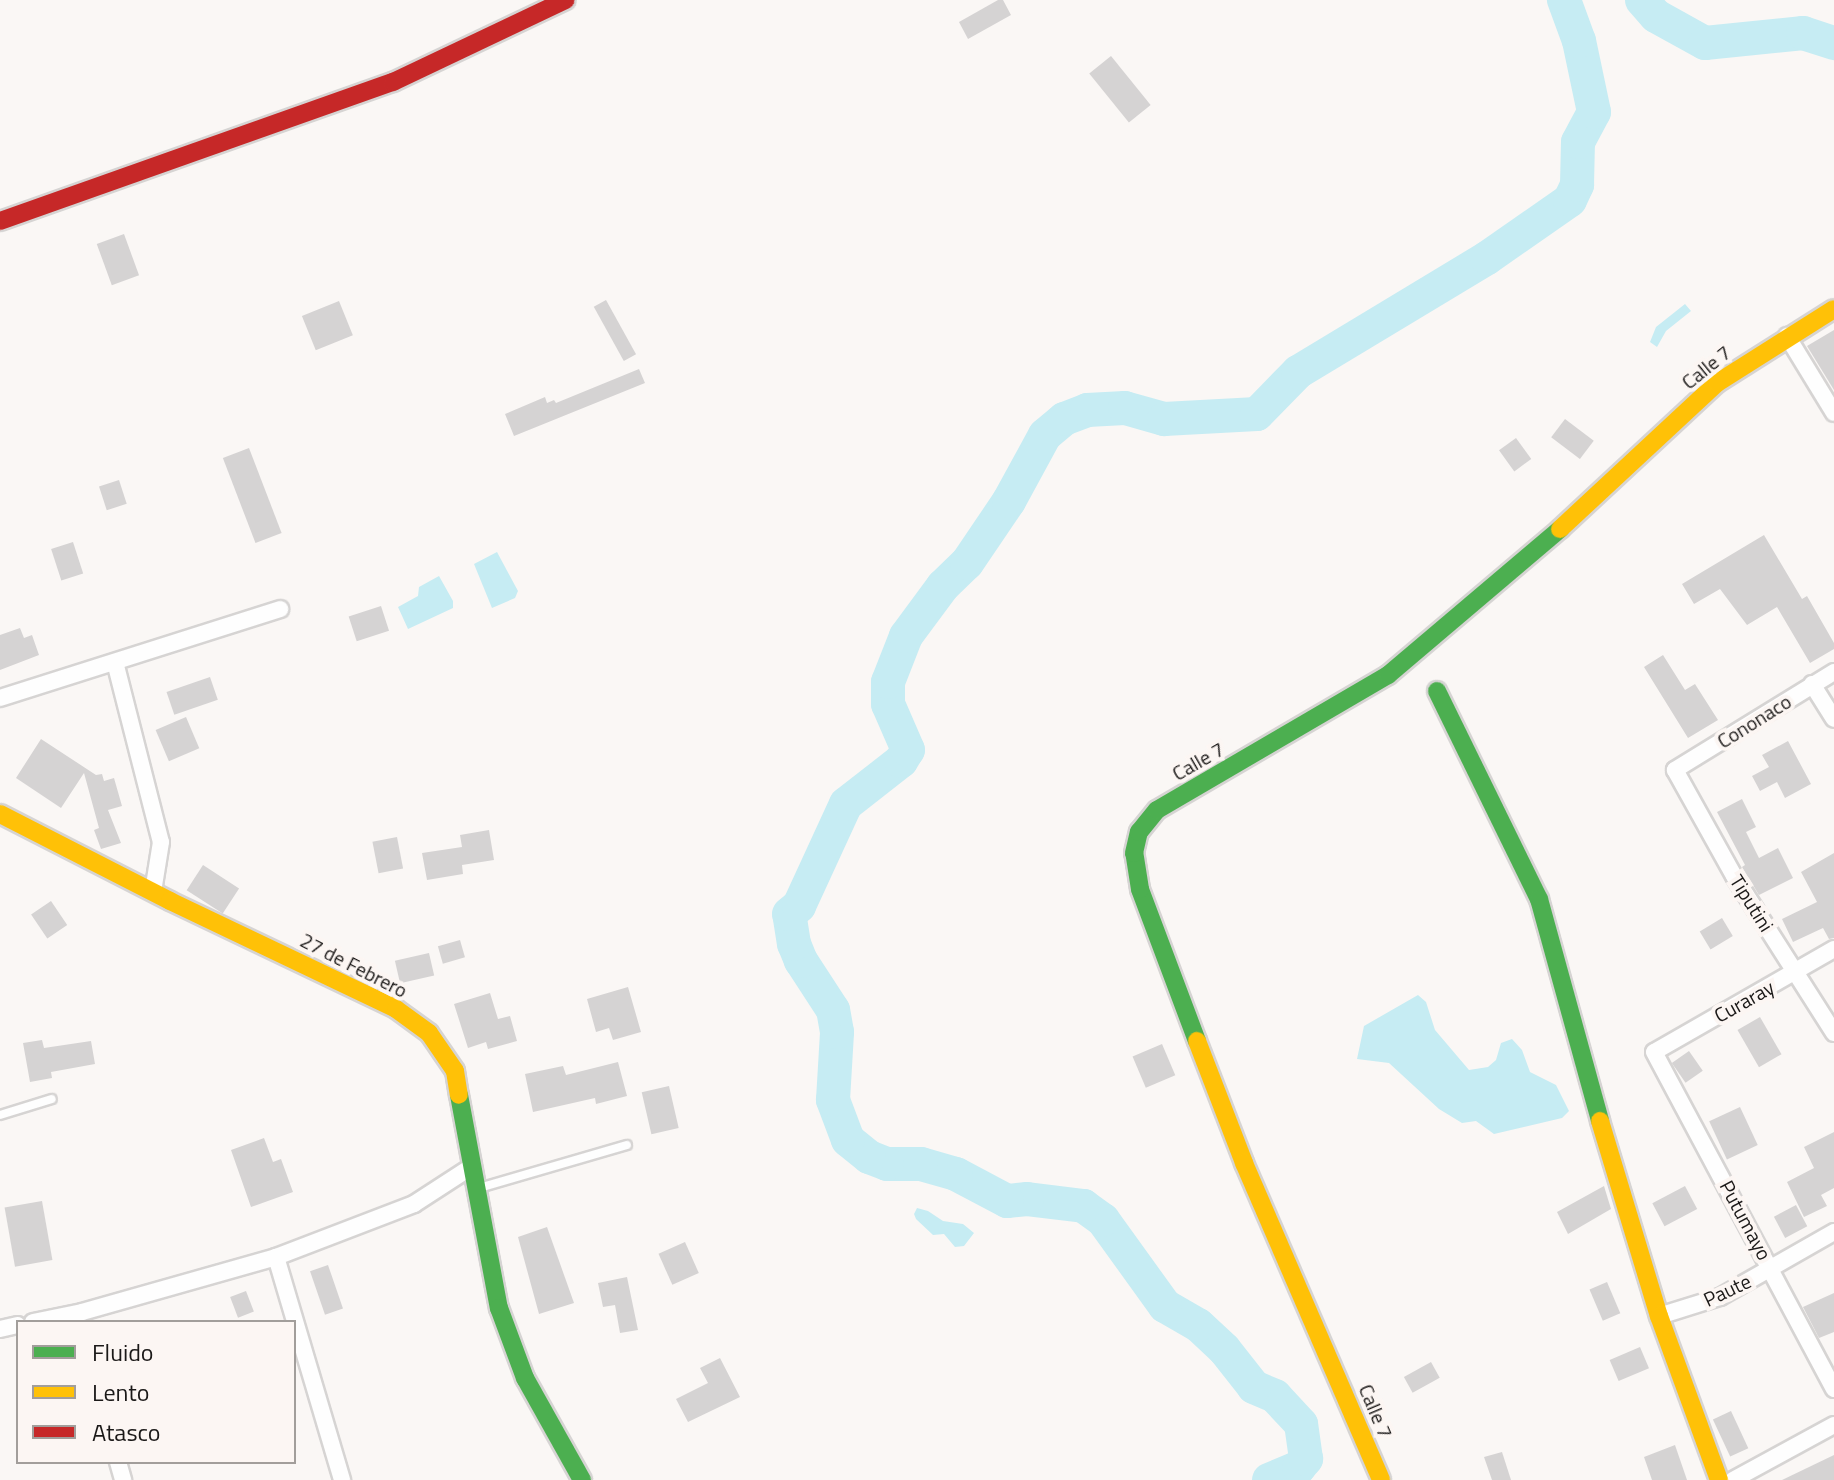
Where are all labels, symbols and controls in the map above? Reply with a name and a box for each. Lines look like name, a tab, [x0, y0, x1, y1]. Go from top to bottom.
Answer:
street label: Calle 7	[1677, 340, 1735, 394]
street label: Cononaco	[1713, 689, 1795, 753]
street label: Calle 7	[1168, 737, 1228, 785]
street label: Tiputini	[1725, 870, 1779, 936]
street label: 27 de Febrero	[297, 928, 411, 1002]
street label: Curaray	[1710, 975, 1778, 1027]
street label: Putumayo	[1715, 1176, 1777, 1264]
street label: Paute	[1699, 1269, 1755, 1311]
legend	[16, 1320, 296, 1464]
text: Fluido	[92, 1334, 154, 1370]
text: Lento	[92, 1374, 149, 1410]
street label: Calle 7	[1354, 1381, 1398, 1441]
text: Atasco	[92, 1414, 161, 1450]

